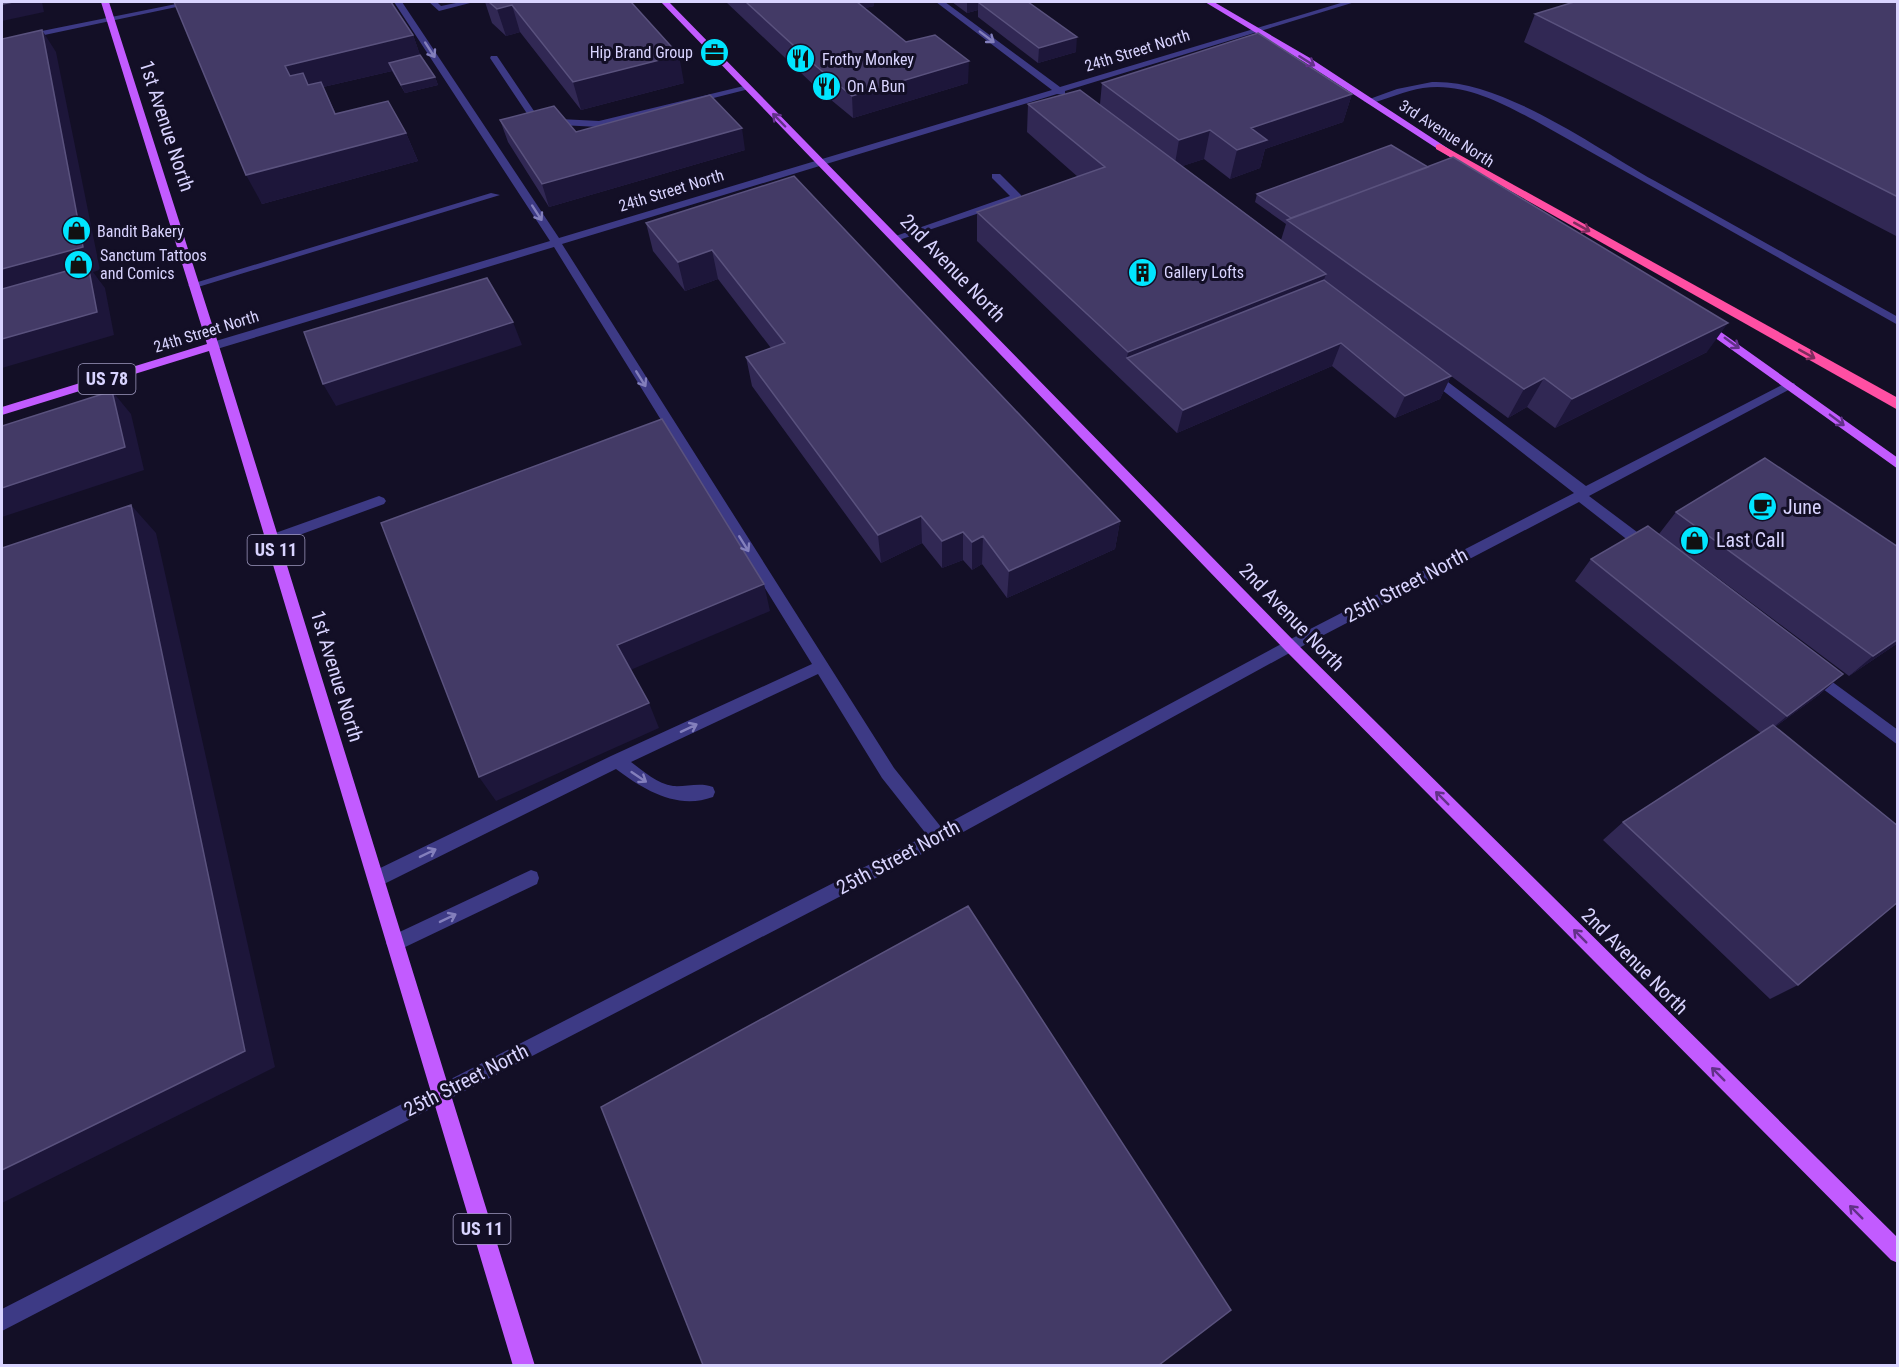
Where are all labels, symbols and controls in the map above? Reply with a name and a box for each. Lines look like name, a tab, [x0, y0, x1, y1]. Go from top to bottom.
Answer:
street label: 24th Street North	[1082, 25, 1192, 75]
one-way arrow	[978, 30, 994, 43]
office icon: Hip Brand Group	[698, 36, 730, 68]
one-way arrow	[424, 42, 436, 58]
place label: Hip Brand Group	[590, 43, 693, 62]
restaurant icon: Frothy Monkey	[785, 43, 817, 75]
place label: Frothy Monkey	[822, 50, 914, 69]
one-way arrow	[1298, 55, 1315, 67]
street label: 1st Avenue North	[135, 57, 199, 195]
restaurant icon: On A Bun	[810, 70, 842, 102]
place label: On A Bun	[847, 77, 905, 96]
street label: 3rd Avenue North	[1396, 96, 1498, 171]
one-way arrow	[772, 112, 787, 127]
street label: 24th Street North	[616, 165, 726, 215]
one-way arrow	[531, 205, 543, 221]
street label: 2nd Avenue North	[895, 209, 1011, 327]
shop icon: Bandit Bakery	[60, 215, 92, 247]
place label: Bandit Bakery	[97, 222, 184, 241]
one-way arrow	[1573, 222, 1591, 233]
place label: Sanctum Tattoos and Comics	[100, 246, 207, 283]
shop icon: Sanctum Tattoos and Comics	[63, 248, 95, 280]
building icon: Gallery Lofts	[1127, 256, 1159, 288]
place label: Gallery Lofts	[1164, 263, 1244, 282]
street label: 24th Street North	[151, 306, 261, 356]
one-way arrow	[1723, 337, 1739, 349]
one-way arrow	[1798, 348, 1815, 360]
road number: US 78	[78, 364, 136, 394]
one-way arrow	[634, 370, 647, 387]
one-way arrow	[1829, 414, 1845, 427]
cafe icon: June	[1746, 491, 1778, 523]
place label: June	[1783, 495, 1821, 519]
shop icon: Last Call	[1679, 524, 1711, 556]
place label: Last Call	[1716, 528, 1785, 552]
road number: US 11	[248, 535, 304, 565]
one-way arrow	[739, 535, 751, 552]
street label: 25th Street North	[1340, 542, 1472, 628]
street label: 2nd Avenue North	[1234, 558, 1350, 676]
street label: 1st Avenue North	[306, 607, 368, 745]
one-way arrow	[679, 721, 697, 733]
one-way arrow	[630, 771, 647, 783]
one-way arrow	[1435, 791, 1450, 806]
street label: 25th Street North	[832, 814, 964, 900]
one-way arrow	[419, 847, 437, 859]
street label: 2nd Avenue North	[1577, 903, 1693, 1019]
one-way arrow	[439, 911, 457, 923]
one-way arrow	[1573, 929, 1588, 944]
street label: 25th Street North	[400, 1038, 532, 1122]
one-way arrow	[1711, 1067, 1726, 1082]
one-way arrow	[1849, 1205, 1864, 1220]
road number: US 11	[454, 1214, 510, 1244]

